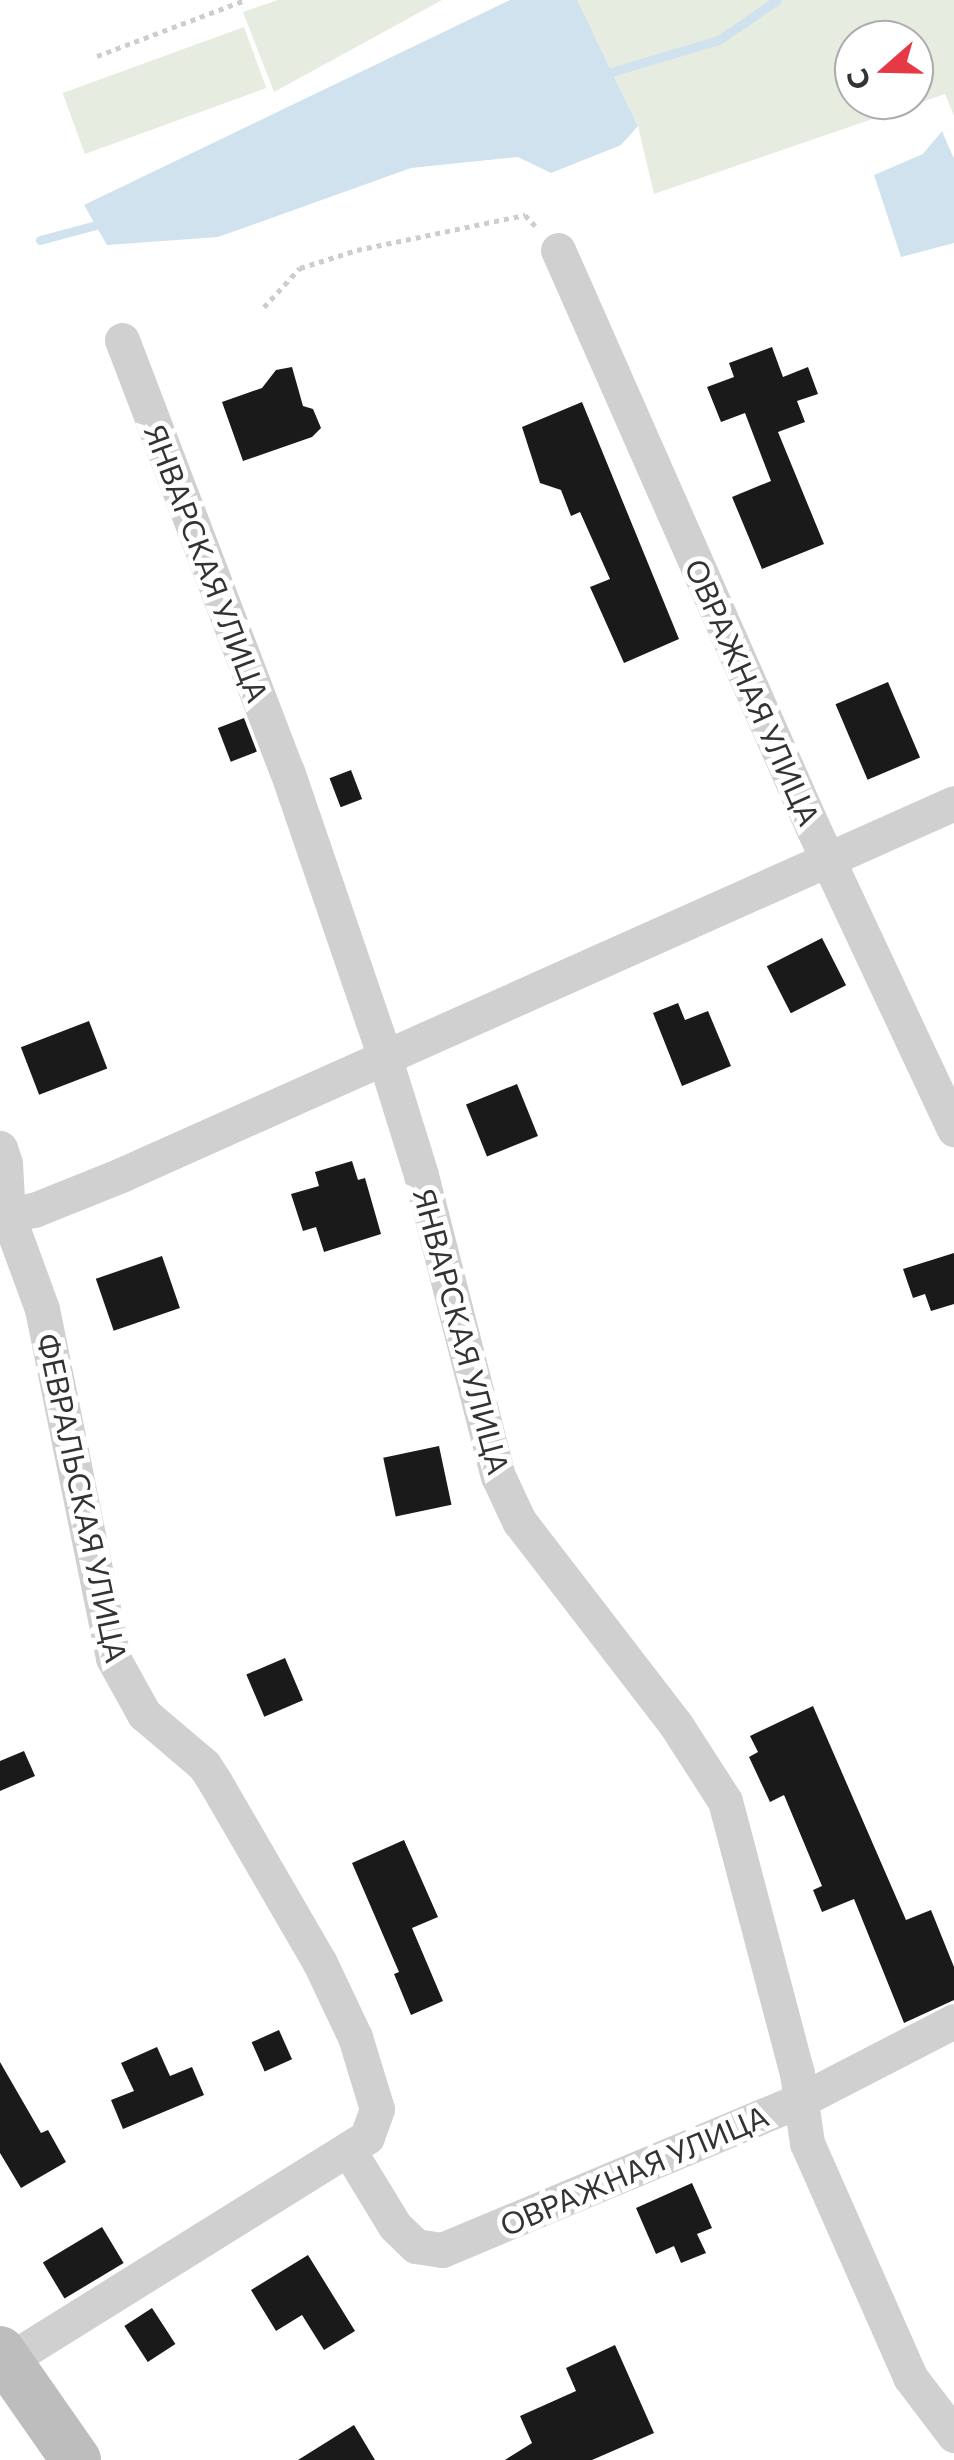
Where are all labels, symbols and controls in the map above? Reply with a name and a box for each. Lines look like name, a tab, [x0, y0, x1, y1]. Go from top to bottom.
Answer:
north arrow	[834, 20, 934, 120]
text: С	[838, 65, 877, 94]
street label: ЯНВАРСКАЯ УЛИЦА	[137, 419, 277, 707]
street label: ОВРАЖНАЯ УЛИЦА	[678, 553, 828, 831]
street label: ЯНВАРСКАЯ УЛИЦА	[406, 1184, 518, 1478]
street label: ФЕВРАЛЬСКАЯ УЛИЦА	[31, 1330, 135, 1666]
street label: ОВРАЖНАЯ УЛИЦА	[494, 2097, 774, 2243]

